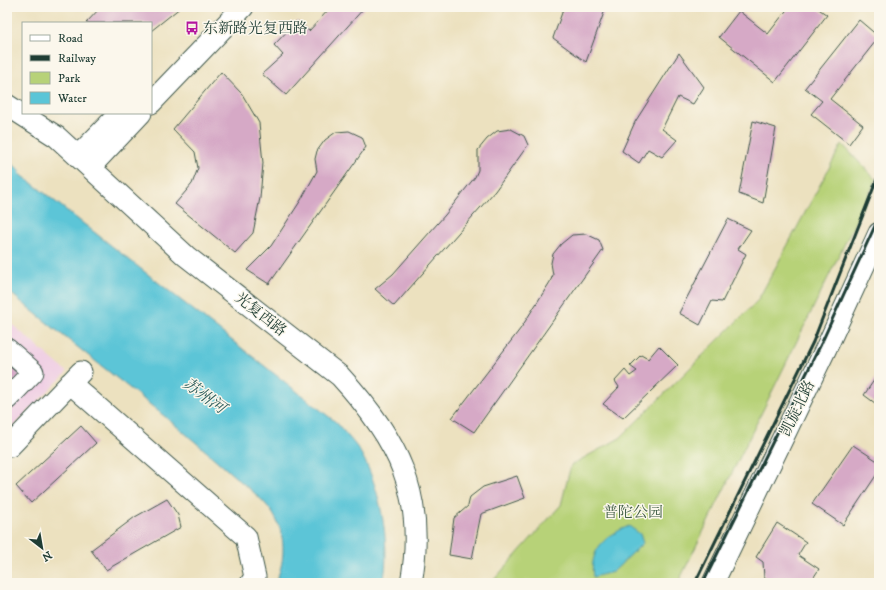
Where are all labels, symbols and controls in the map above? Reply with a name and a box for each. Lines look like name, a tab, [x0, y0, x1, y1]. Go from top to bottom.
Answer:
place label: 东新路光复西路	[203, 19, 308, 38]
bus stop icon: 东新路光复西路	[184, 20, 200, 36]
legend	[22, 22, 152, 114]
text: Road	[58, 31, 83, 46]
text: Railway	[58, 51, 96, 66]
text: Park	[58, 71, 80, 86]
text: Water	[57, 91, 87, 106]
street label: 光复西路	[231, 288, 290, 340]
water label: 苏州河	[179, 374, 232, 420]
street label: 凯旋北路	[776, 377, 819, 439]
park label: 普陀公园	[603, 503, 663, 522]
north arrow	[22, 528, 62, 568]
text: N	[39, 547, 54, 564]

